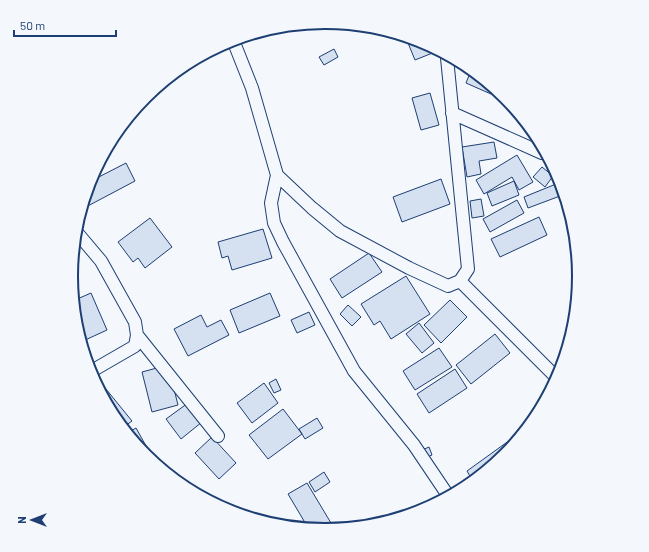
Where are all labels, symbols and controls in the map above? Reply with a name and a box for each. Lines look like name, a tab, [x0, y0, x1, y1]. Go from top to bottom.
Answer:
scale bar	[14, 12, 116, 38]
text: 50 m	[20, 18, 45, 32]
north arrow	[12, 500, 52, 540]
text: N	[15, 516, 28, 524]

